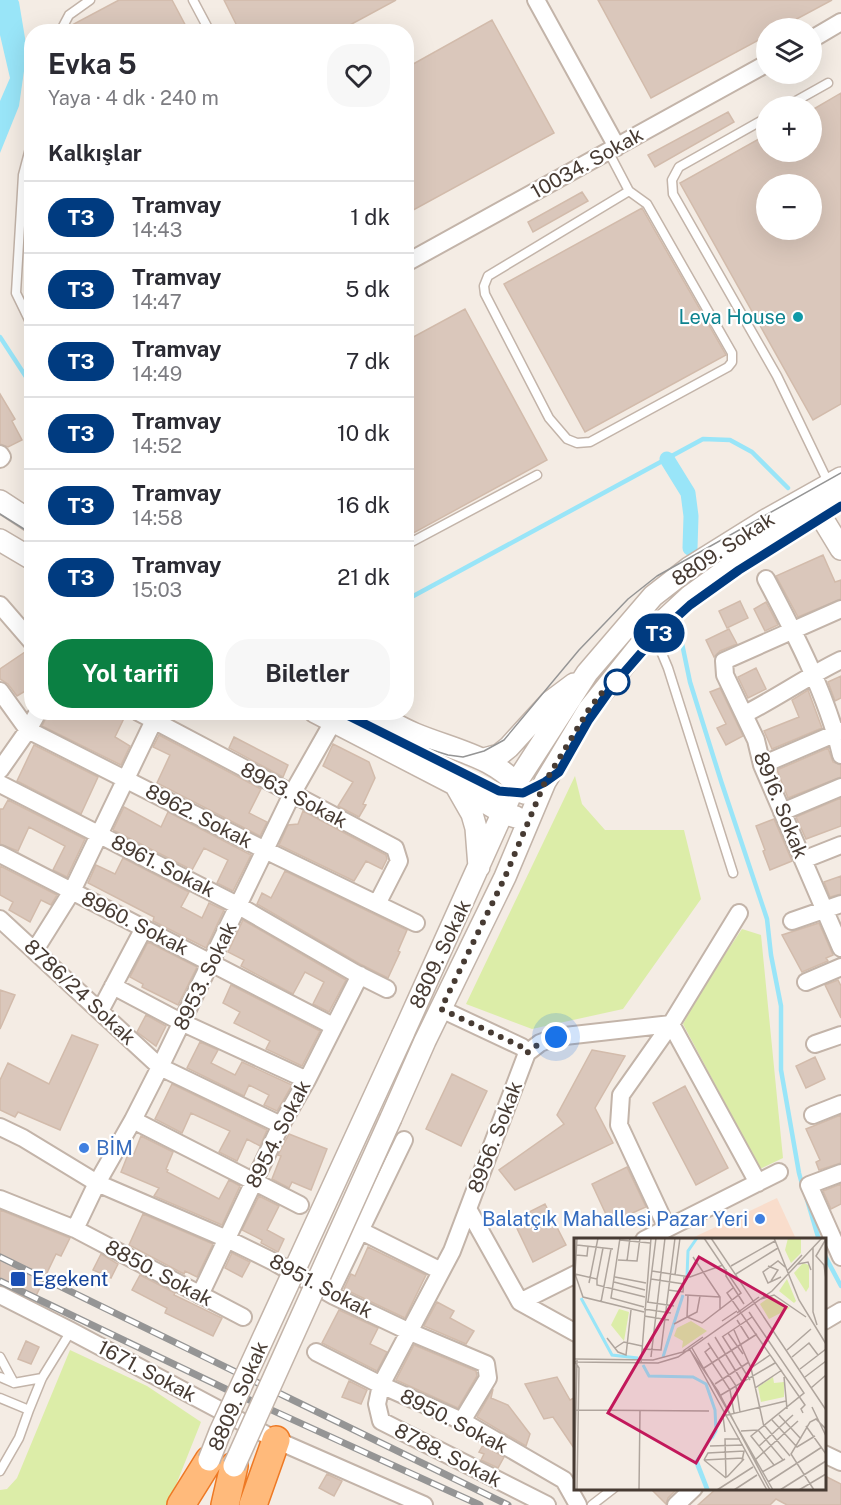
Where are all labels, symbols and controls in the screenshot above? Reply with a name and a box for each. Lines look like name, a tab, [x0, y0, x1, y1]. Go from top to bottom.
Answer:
map controls	[756, 18, 822, 240]
button: layers	[756, 18, 822, 84]
button: heart	[327, 44, 390, 107]
text: Evka 5	[48, 47, 137, 80]
text: Yaya · 4 dk · 240 m	[48, 86, 219, 110]
button: +	[756, 96, 822, 162]
street label: 10034. Sokak	[527, 122, 647, 204]
text: Kalkışlar	[48, 140, 142, 166]
button: −	[756, 174, 822, 240]
text: Tramvay	[132, 192, 221, 218]
text: 1 dk	[350, 204, 390, 230]
text: T3	[68, 205, 94, 230]
text: 14:43	[132, 218, 182, 242]
text: Tramvay	[132, 264, 221, 290]
text: 5 dk	[345, 276, 390, 302]
text: T3	[68, 277, 94, 302]
text: 14:47	[132, 290, 182, 314]
place label: Leva House	[678, 305, 786, 329]
marker: Leva House	[791, 310, 805, 324]
text: Tramvay	[132, 336, 221, 362]
text: 7 dk	[346, 348, 390, 374]
text: T3	[68, 349, 94, 374]
text: 14:49	[132, 362, 182, 386]
text: Tramvay	[132, 408, 221, 434]
text: 10 dk	[337, 420, 390, 446]
text: T3	[68, 421, 94, 446]
text: 14:52	[132, 434, 182, 458]
text: Tramvay	[132, 480, 221, 506]
text: 16 dk	[337, 492, 390, 518]
text: T3	[68, 493, 94, 518]
text: 14:58	[132, 506, 183, 530]
street label: 8809. Sokak	[667, 507, 779, 591]
text: Tramvay	[132, 552, 221, 578]
text: 21 dk	[337, 564, 390, 590]
text: T3	[68, 565, 94, 590]
text: 15:03	[132, 578, 182, 602]
line badge: T3	[632, 614, 686, 652]
text: T3	[646, 621, 672, 646]
button: Yol tarifi	[48, 639, 213, 708]
button: Biletler	[225, 639, 390, 708]
unlabelled marker	[604, 669, 630, 695]
street label: 8916. Sokak	[749, 748, 813, 862]
street label: 8963. Sokak	[237, 757, 351, 833]
street label: 8962. Sokak	[142, 779, 256, 853]
street label: 8961. Sokak	[107, 830, 219, 902]
street label: 8960. Sokak	[77, 886, 193, 960]
street label: 8809. Sokak	[404, 896, 476, 1012]
street label: 8953. Sokak	[168, 918, 242, 1034]
street label: 8786/24 Sokak	[19, 934, 141, 1050]
your location	[541, 1022, 571, 1052]
street label: 8954. Sokak	[241, 1076, 315, 1192]
street label: 8956. Sokak	[463, 1078, 527, 1196]
place label: BİM	[96, 1136, 133, 1160]
marker: BİM	[77, 1141, 91, 1155]
place label: Balatçık Mahallesi Pazar Yeri	[482, 1207, 748, 1231]
marker: Balatçık Mahallesi Pazar Yeri	[753, 1212, 767, 1226]
street label: 8850. Sokak	[101, 1235, 217, 1311]
inset map	[574, 1238, 826, 1490]
street label: 8951. Sokak	[265, 1249, 377, 1323]
place label: Egekent	[32, 1267, 109, 1291]
marker: Egekent	[9, 1270, 27, 1288]
street label: 1671. Sokak	[94, 1335, 200, 1407]
street label: 8809. Sokak	[203, 1337, 273, 1455]
street label: 8950. Sokak	[396, 1384, 512, 1458]
street label: 8788. Sokak	[390, 1418, 506, 1492]

